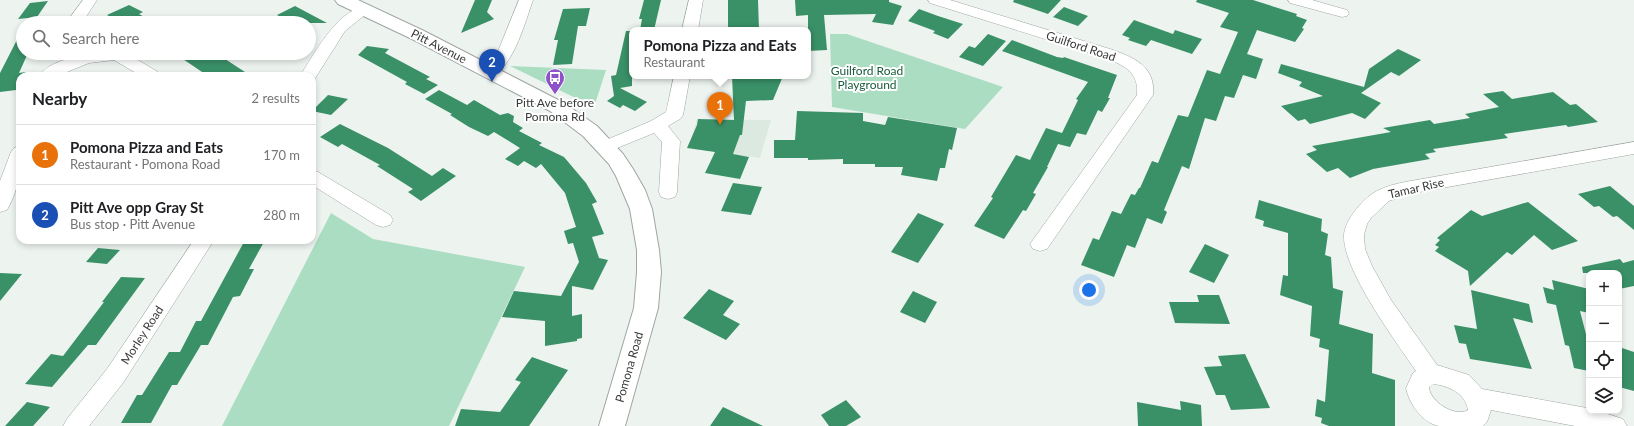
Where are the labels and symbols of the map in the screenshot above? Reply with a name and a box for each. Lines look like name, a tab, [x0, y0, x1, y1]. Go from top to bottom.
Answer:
street label: Pitt Avenue	[409, 26, 469, 66]
street label: Guilford Road	[1044, 28, 1118, 64]
pin: 2	[479, 49, 505, 82]
park label: Guilford Road Playground	[831, 63, 903, 92]
bus stop icon: Pitt Ave before Pomona Rd	[544, 67, 566, 95]
pin: 1	[707, 92, 733, 125]
place label: Pitt Ave before Pomona Rd	[516, 95, 594, 124]
street label: Tamar Rise	[1387, 174, 1445, 202]
your location	[1079, 280, 1099, 300]
street label: Morley Road	[118, 303, 166, 367]
street label: Pomona Road	[612, 330, 646, 404]

